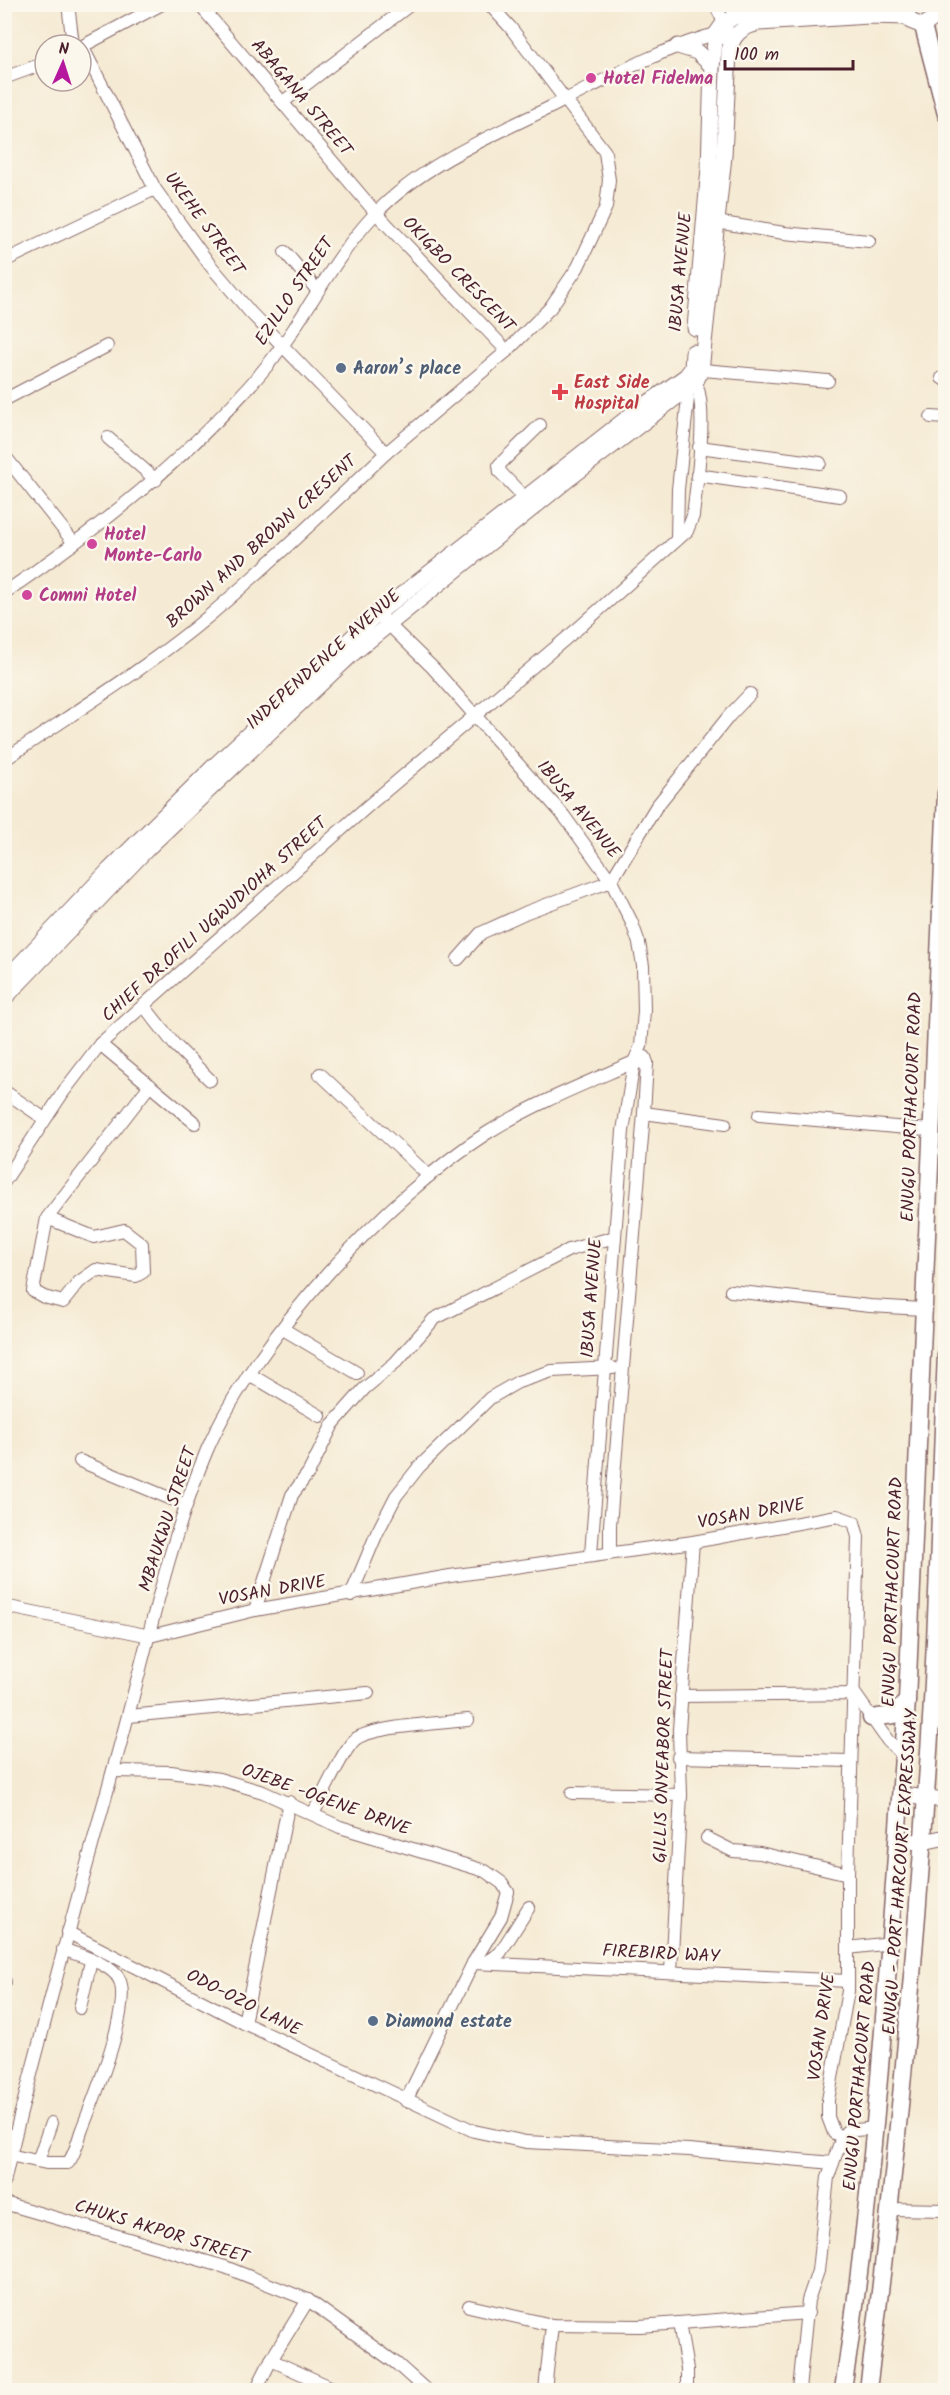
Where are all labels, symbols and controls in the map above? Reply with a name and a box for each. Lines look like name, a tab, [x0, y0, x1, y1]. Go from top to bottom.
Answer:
north arrow	[33, 33, 93, 93]
street label: ABAGANA STREET	[243, 33, 360, 164]
scale bar	[725, 33, 852, 71]
text: N	[58, 37, 69, 62]
text: 100 m	[734, 41, 779, 70]
place label: Hotel Fidelma	[603, 65, 713, 94]
marker: Hotel Fidelma	[584, 71, 598, 85]
street label: UKEHE STREET	[156, 166, 252, 283]
street label: OKIGBO CRESCENT	[395, 210, 522, 341]
street label: IBUSA AVENUE	[662, 211, 701, 333]
street label: EZILLO STREET	[248, 231, 343, 352]
place label: Aaron’s place	[353, 355, 461, 384]
marker: Aaron’s place	[334, 361, 348, 375]
place label: East Side Hospital	[574, 369, 650, 419]
marker: East Side Hospital	[551, 383, 569, 401]
street label: BROWN AND BROWN CRESENT	[160, 447, 365, 636]
place label: Hotel Monte-Carlo	[104, 521, 202, 571]
marker: Hotel Monte-Carlo	[85, 537, 99, 551]
place label: Comni Hotel	[39, 582, 136, 611]
street label: INDEPENDENCE AVENUE	[240, 582, 408, 738]
marker: Comni Hotel	[20, 588, 34, 602]
street label: IBUSA AVENUE	[529, 754, 627, 866]
street label: CHIEF DR.OFILI UGWUDIOHA STREET	[95, 809, 336, 1030]
street label: ENUGU PORTHACOURT ROAD	[894, 991, 931, 1223]
street label: IBUSA AVENUE	[574, 1237, 611, 1359]
street label: MBAUKWU STREET	[131, 1442, 206, 1595]
street label: ENUGU PORTHACOURT ROAD	[875, 1476, 912, 1708]
street label: VOSAN DRIVE	[695, 1491, 808, 1538]
street label: VOSAN DRIVE	[216, 1568, 329, 1615]
street label: GILLIS ONYEABOR STREET	[646, 1647, 683, 1864]
street label: ENUGU - PORT HARCOURT EXPRESSWAY	[876, 1708, 927, 2036]
street label: OJEBE -OGENE DRIVE	[237, 1756, 414, 1845]
street label: FIREBIRD WAY	[601, 1937, 721, 1972]
street label: ENUGU PORTHACOURT ROAD	[836, 1960, 885, 2192]
street label: ODO-OZO LANE	[181, 1962, 306, 2045]
street label: VOSAN DRIVE	[801, 1971, 844, 2083]
place label: Diamond estate	[385, 2008, 512, 2037]
marker: Diamond estate	[366, 2014, 380, 2028]
street label: CHUKS AKPOR STREET	[71, 2192, 254, 2273]

